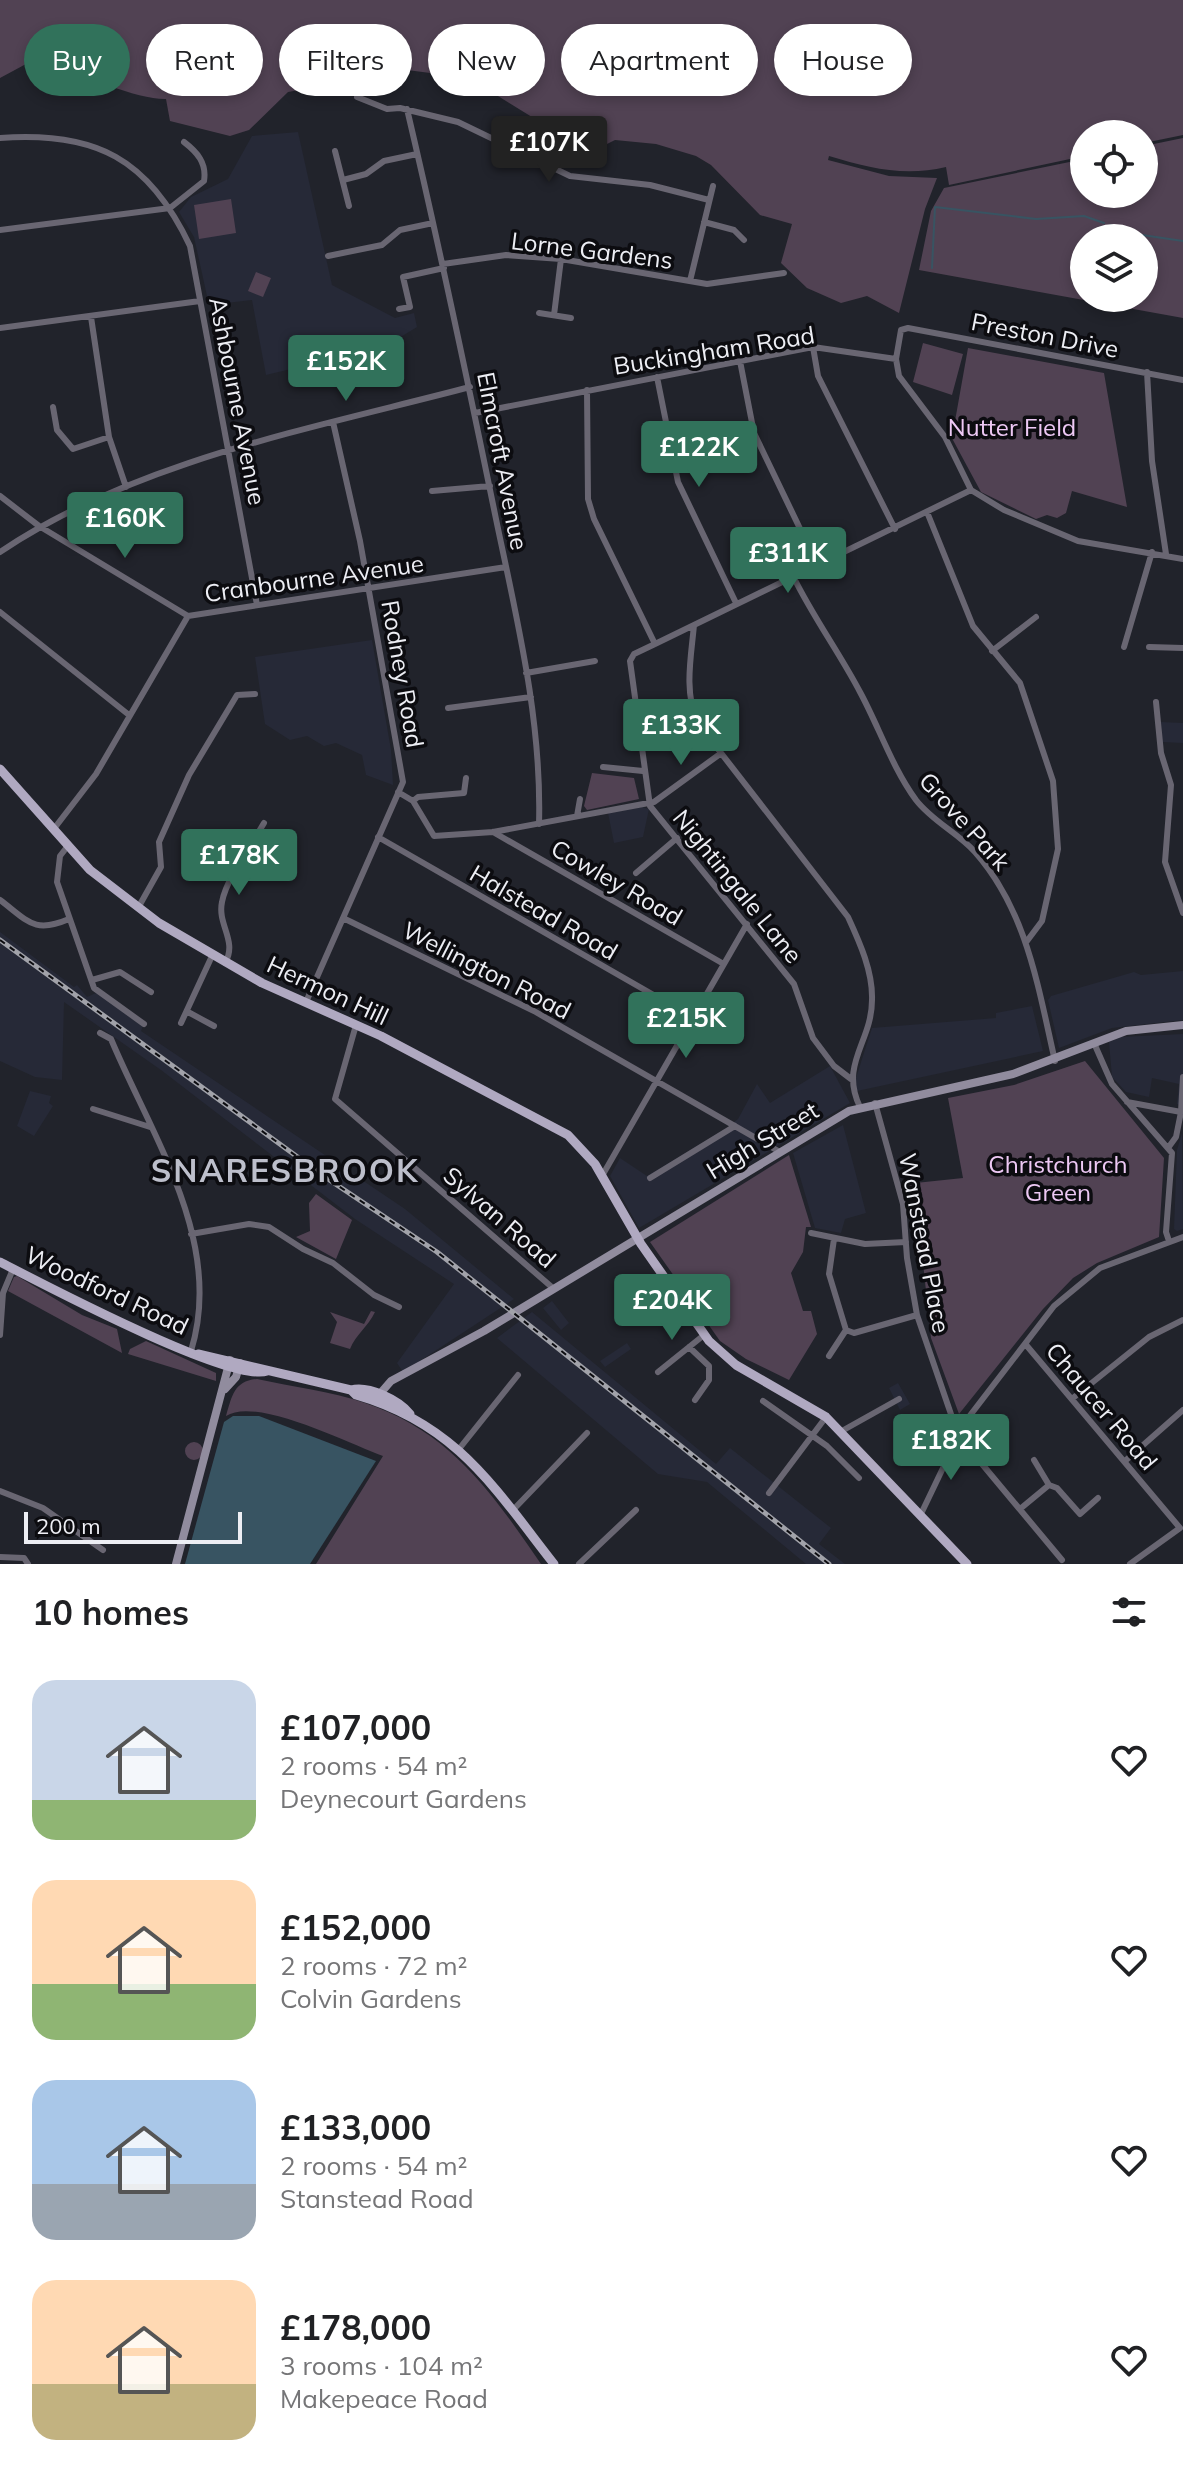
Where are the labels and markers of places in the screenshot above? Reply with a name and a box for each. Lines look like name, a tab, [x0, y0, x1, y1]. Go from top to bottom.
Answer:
pin: £107K	[493, 116, 605, 184]
pin: £152K	[290, 335, 402, 403]
pin: £122K	[643, 421, 755, 489]
pin: £160K	[69, 492, 181, 560]
pin: £311K	[732, 527, 844, 595]
pin: £133K	[625, 699, 737, 767]
pin: £178K	[183, 829, 295, 897]
pin: £215K	[630, 992, 742, 1060]
pin: £204K	[616, 1274, 728, 1342]
pin: £182K	[895, 1414, 1007, 1482]

